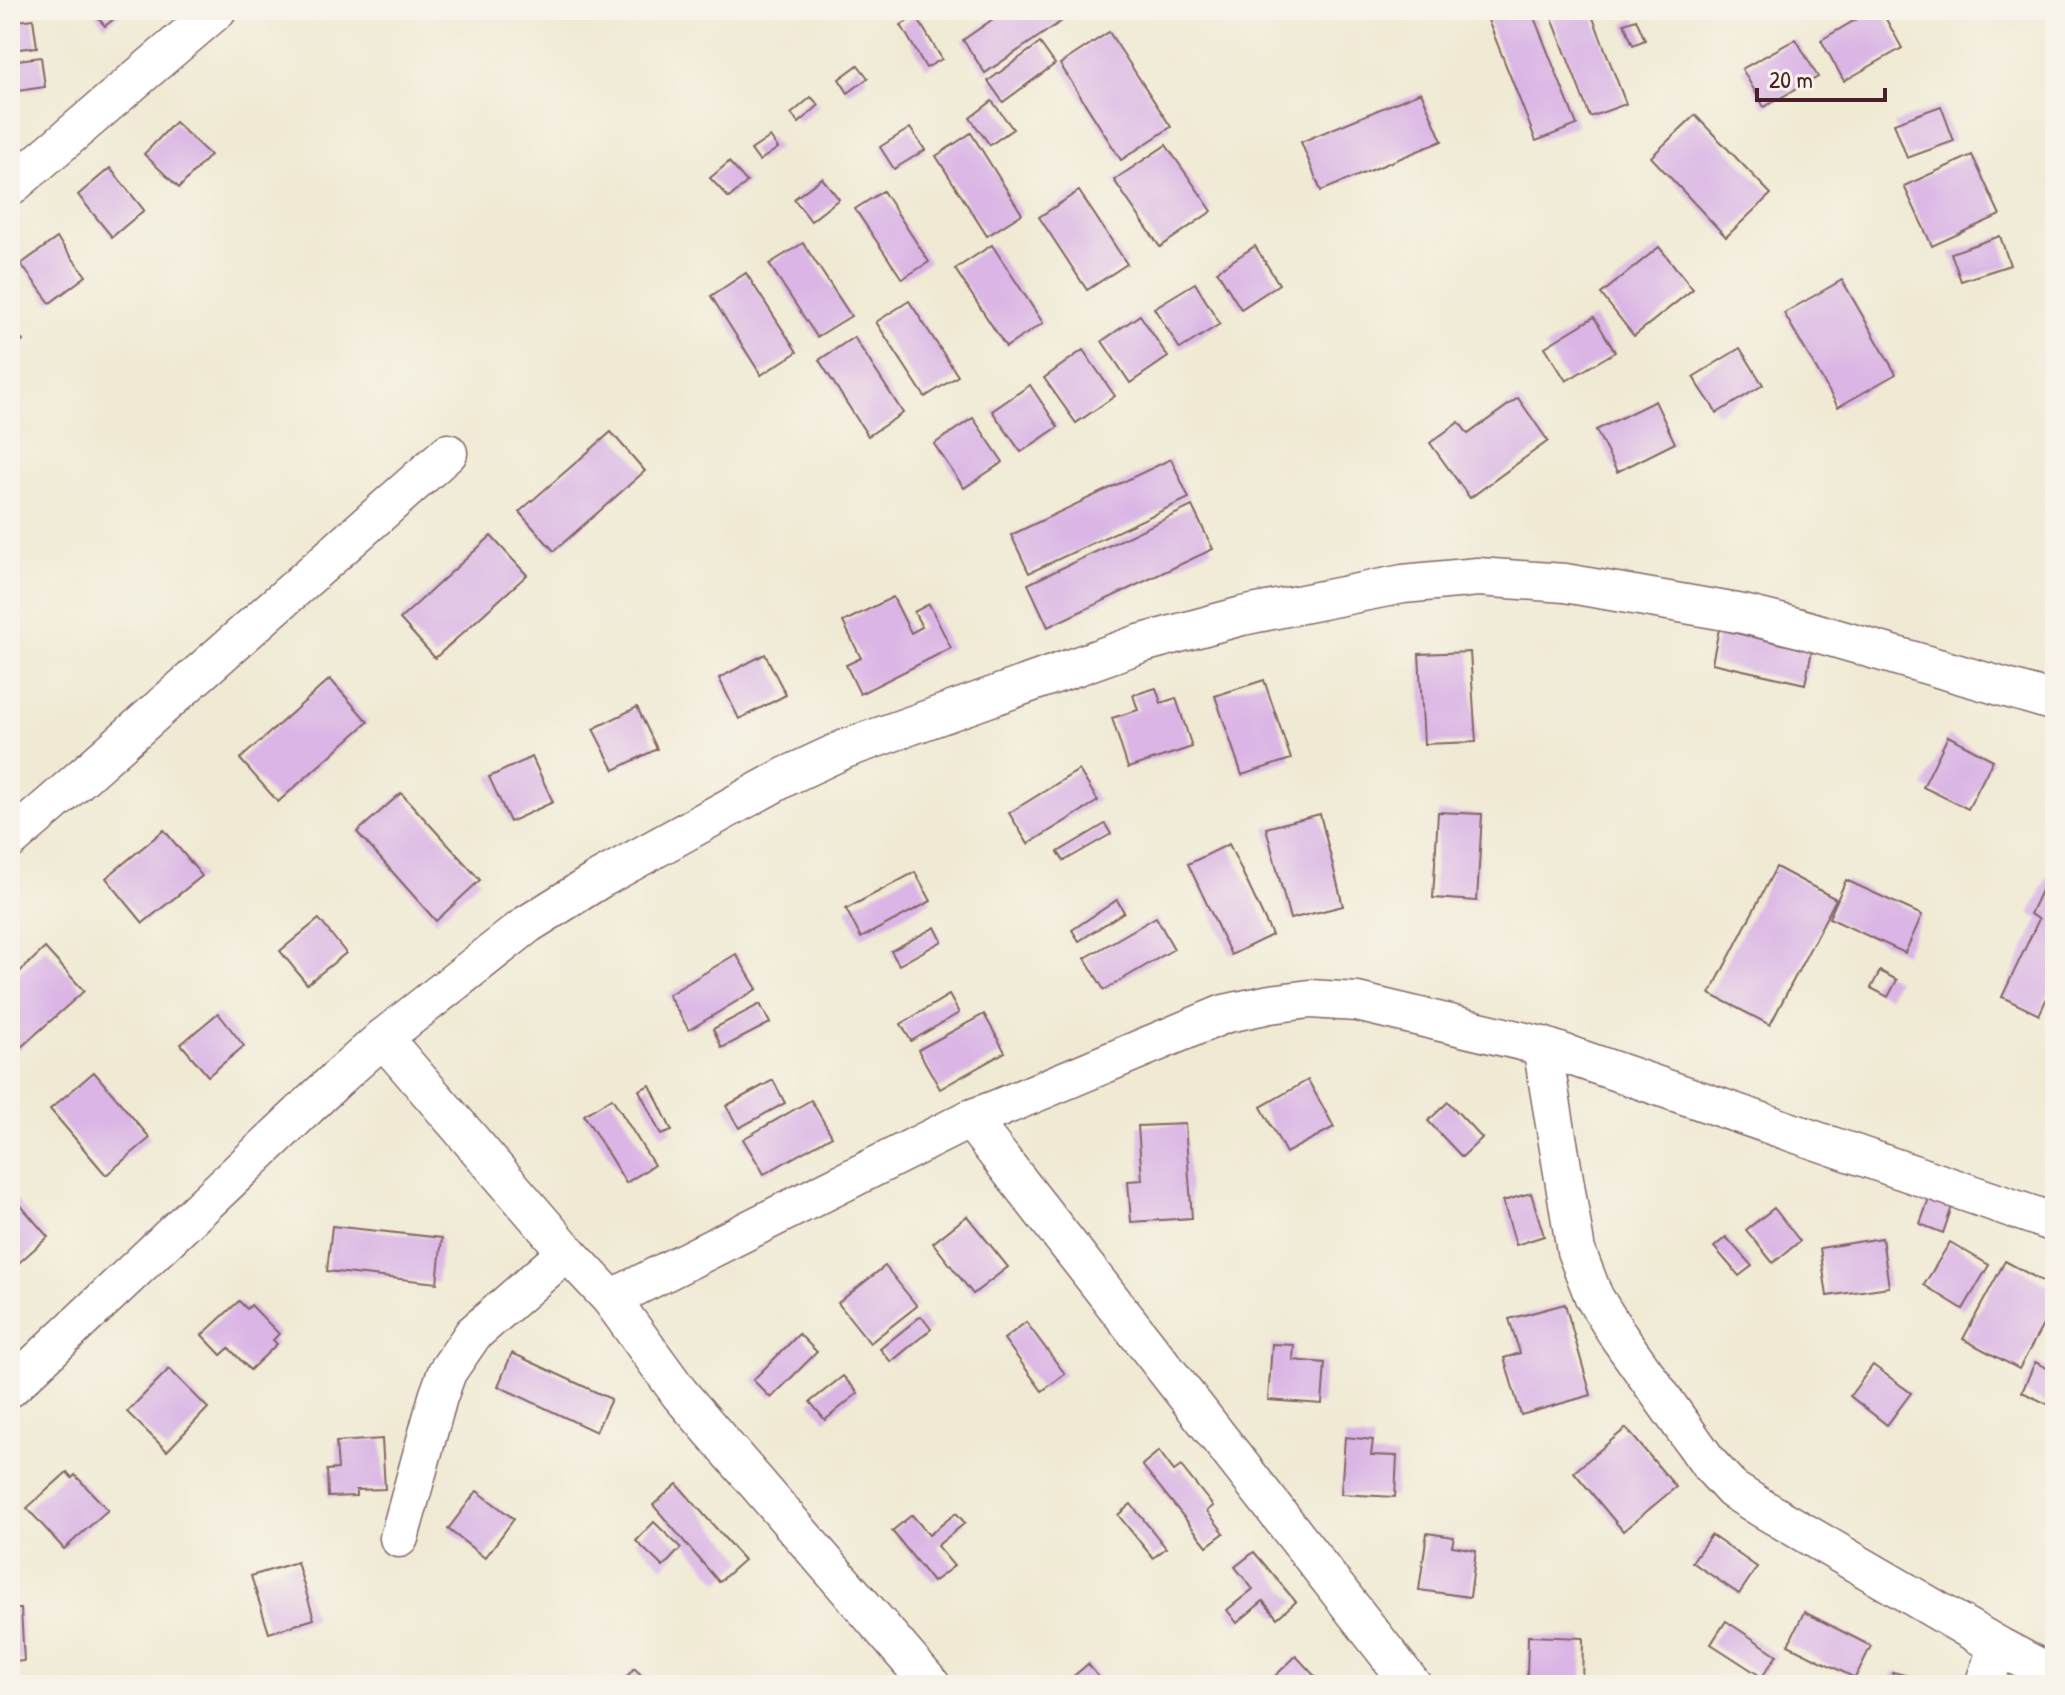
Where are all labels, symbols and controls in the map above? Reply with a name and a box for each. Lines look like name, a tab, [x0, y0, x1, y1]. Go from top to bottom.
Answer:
scale bar	[1757, 52, 1885, 102]
text: 20 m	[1769, 63, 1813, 95]

